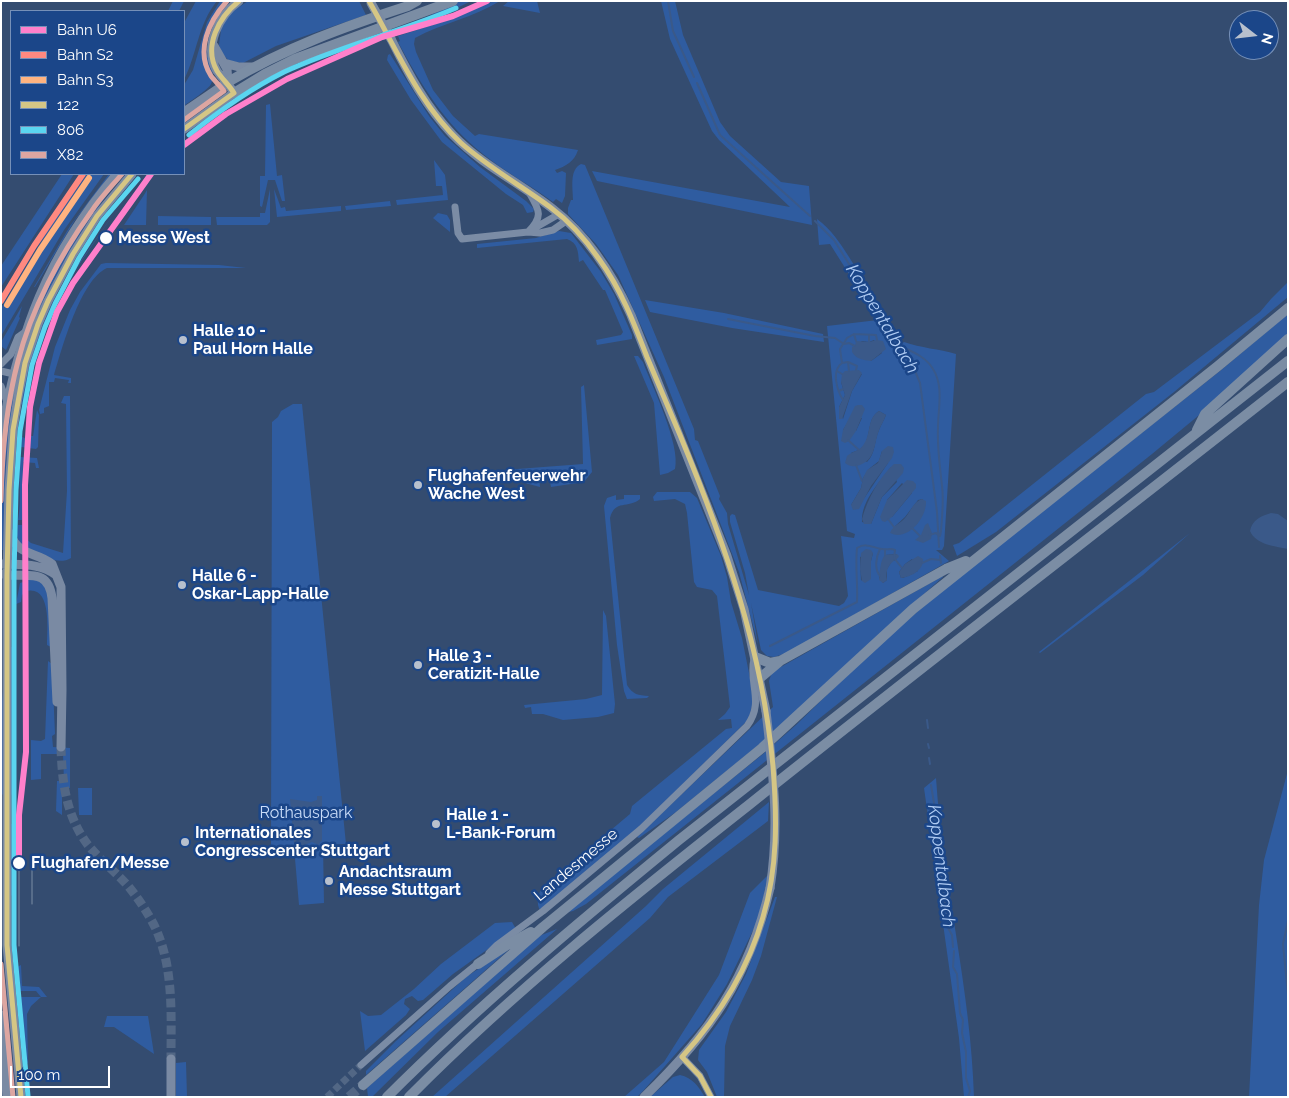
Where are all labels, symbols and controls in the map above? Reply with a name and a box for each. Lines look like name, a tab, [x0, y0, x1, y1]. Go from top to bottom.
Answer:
legend	[10, 10, 185, 175]
north arrow	[1229, 10, 1279, 60]
text: Bahn U6	[57, 21, 117, 39]
text: N	[1258, 32, 1277, 46]
text: Bahn S2	[57, 46, 113, 64]
text: Bahn S3	[57, 71, 114, 89]
text: 122	[57, 96, 79, 114]
text: 806	[57, 121, 84, 139]
text: X82	[57, 146, 83, 164]
place label: Messe West	[118, 228, 210, 248]
marker: Messe West	[98, 230, 114, 246]
water label: Koppentalbach	[841, 260, 923, 378]
place label: Halle 10 - Paul Horn Halle	[193, 321, 313, 359]
marker: Halle 10 - Paul Horn Halle	[177, 334, 189, 346]
place label: Flughafenfeuerwehr Wache West	[428, 466, 586, 504]
marker: Flughafenfeuerwehr Wache West	[412, 479, 424, 491]
place label: Halle 6 - Oskar-Lapp-Halle	[192, 566, 329, 604]
marker: Halle 6 - Oskar-Lapp-Halle	[176, 579, 188, 591]
place label: Halle 3 - Ceratizit-Halle	[428, 646, 540, 684]
marker: Halle 3 - Ceratizit-Halle	[412, 659, 424, 671]
park label: Rothauspark	[260, 803, 352, 823]
water label: Koppentalbach	[923, 803, 959, 929]
place label: Halle 1 - L-Bank-Forum	[446, 805, 555, 843]
marker: Halle 1 - L-Bank-Forum	[430, 818, 442, 830]
place label: Internationales Congresscenter Stuttgart	[195, 823, 390, 861]
street label: Landesmesse	[530, 824, 622, 906]
marker: Internationales Congresscenter Stuttgart	[179, 836, 191, 848]
place label: Flughafen/Messe	[31, 853, 169, 873]
marker: Flughafen/Messe	[11, 855, 27, 871]
place label: Andachtsraum Messe Stuttgart	[339, 862, 461, 900]
marker: Andachtsraum Messe Stuttgart	[323, 875, 335, 887]
scale bar	[12, 1056, 112, 1088]
text: 100 m	[18, 1066, 60, 1084]

